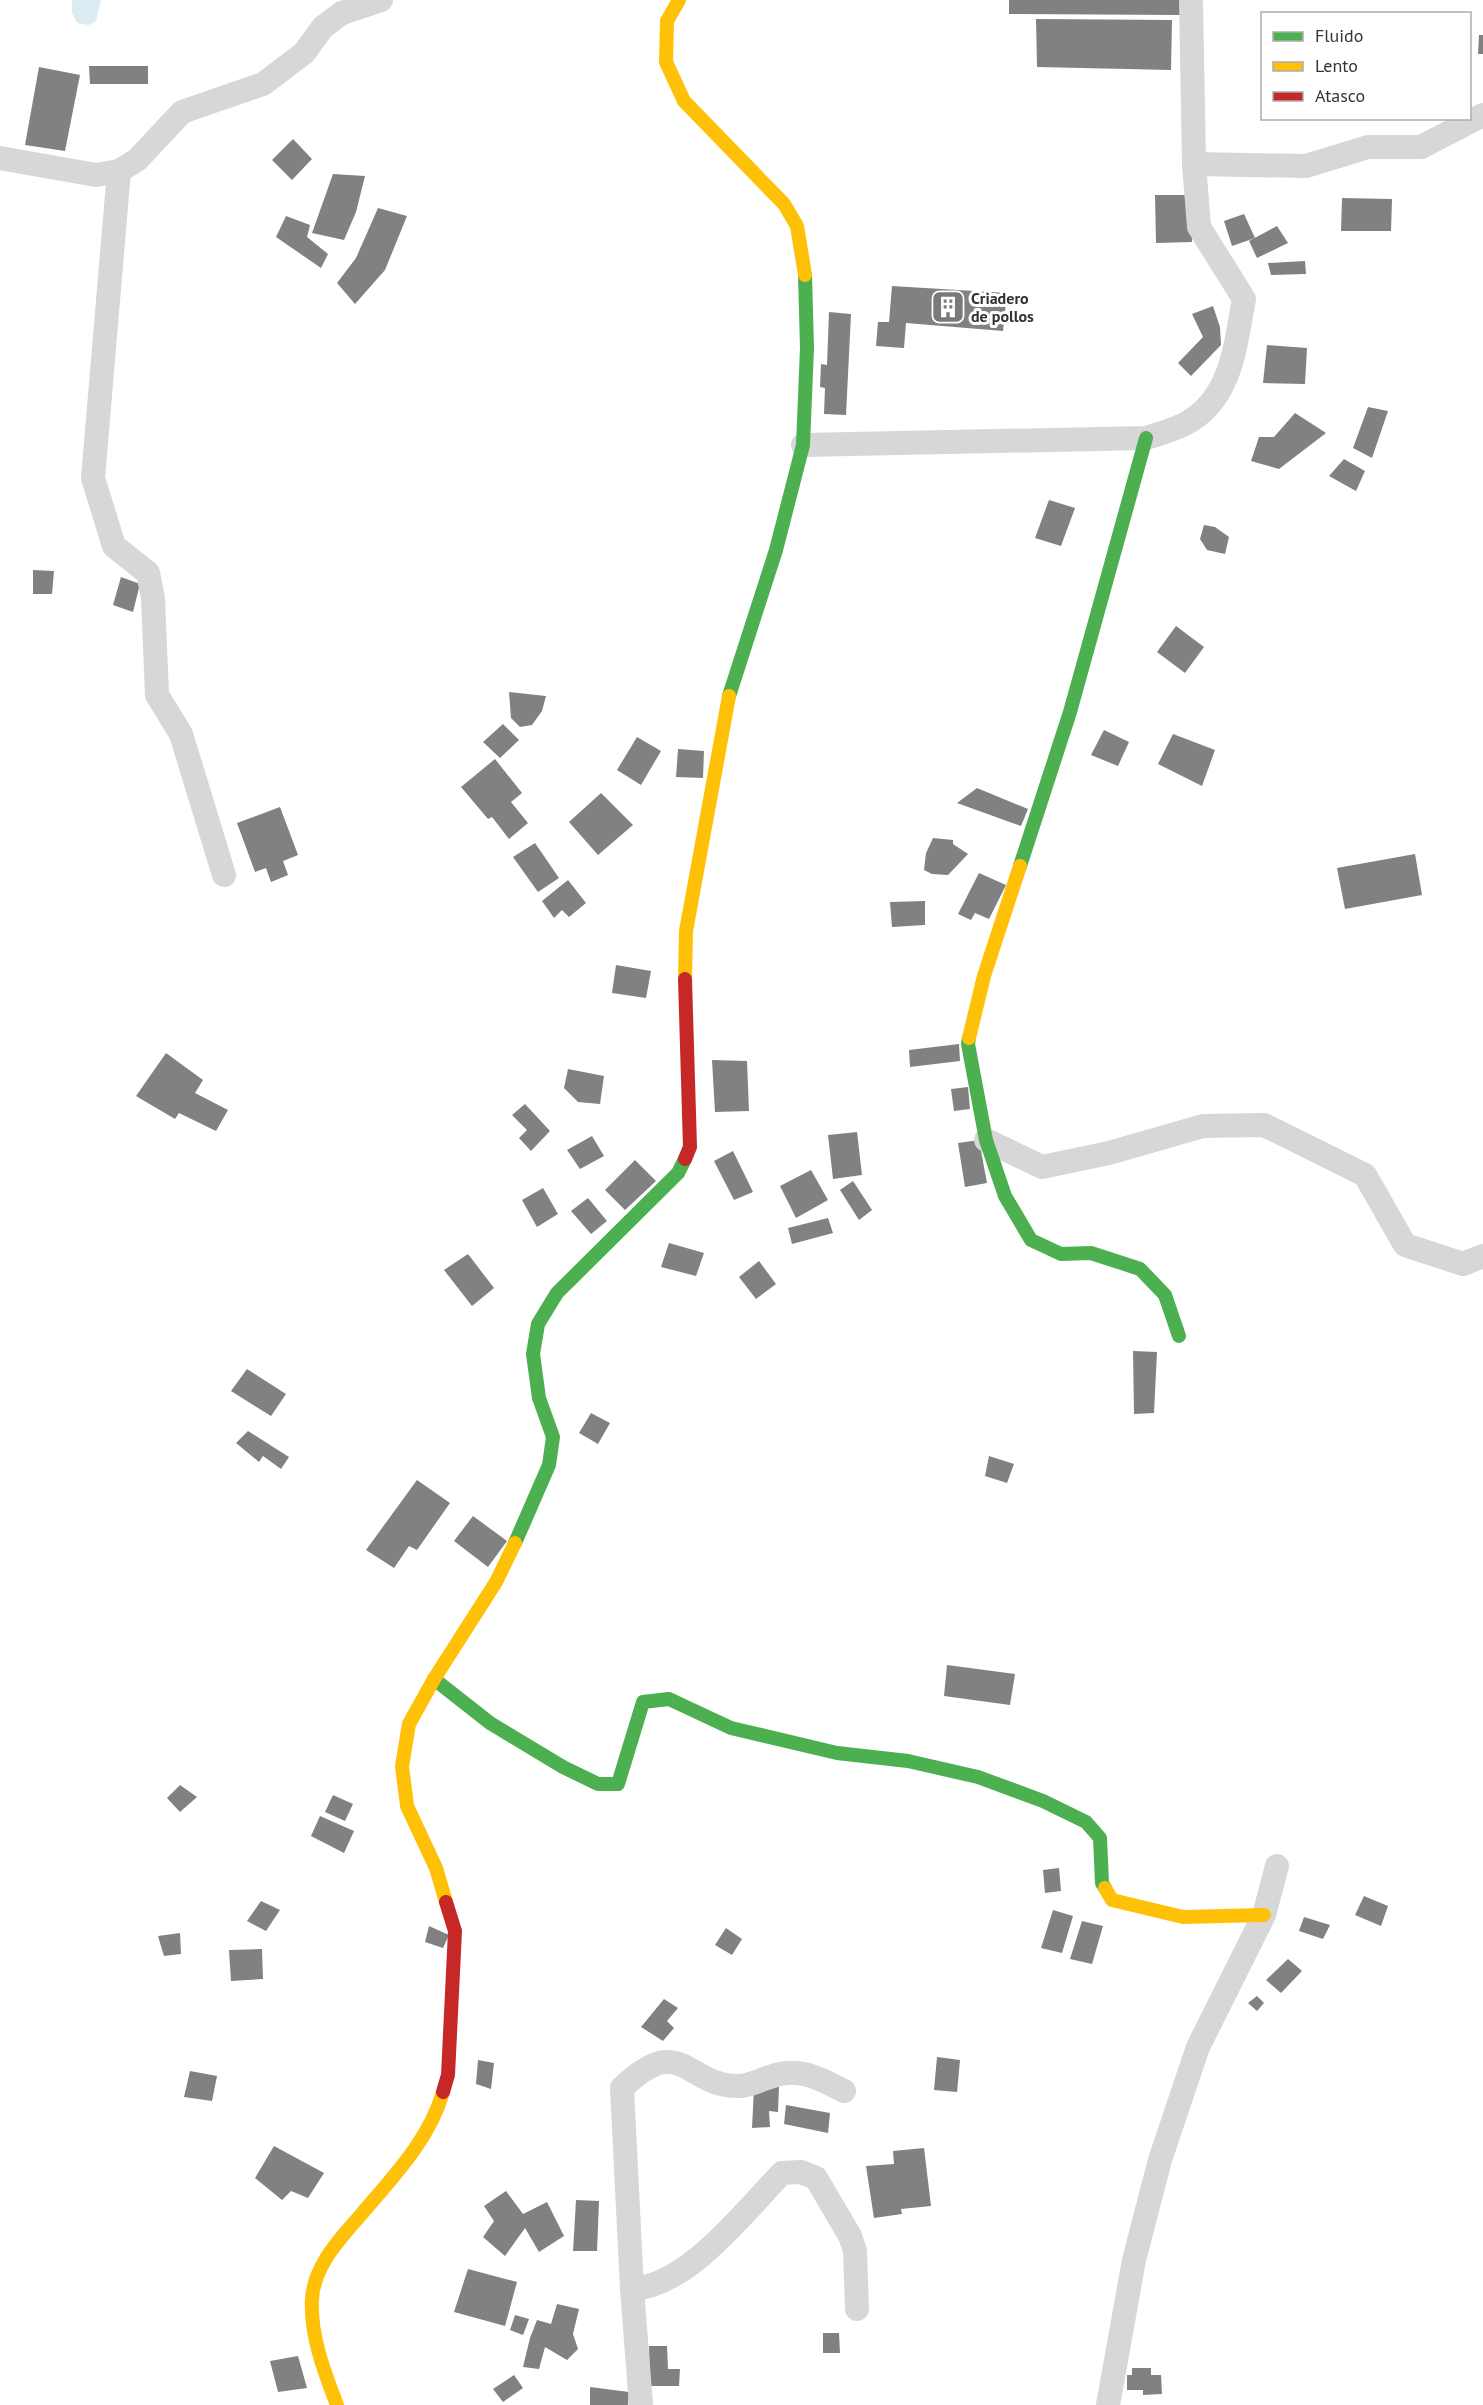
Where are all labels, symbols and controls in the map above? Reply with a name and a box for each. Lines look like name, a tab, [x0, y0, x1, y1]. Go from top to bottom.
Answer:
legend	[1261, 12, 1471, 120]
text: Fluido	[1315, 24, 1363, 47]
text: Lento	[1315, 54, 1358, 77]
text: Atasco	[1315, 84, 1365, 107]
place label: Criadero de pollos	[971, 288, 1034, 326]
building icon: Criadero de pollos	[930, 289, 966, 325]

